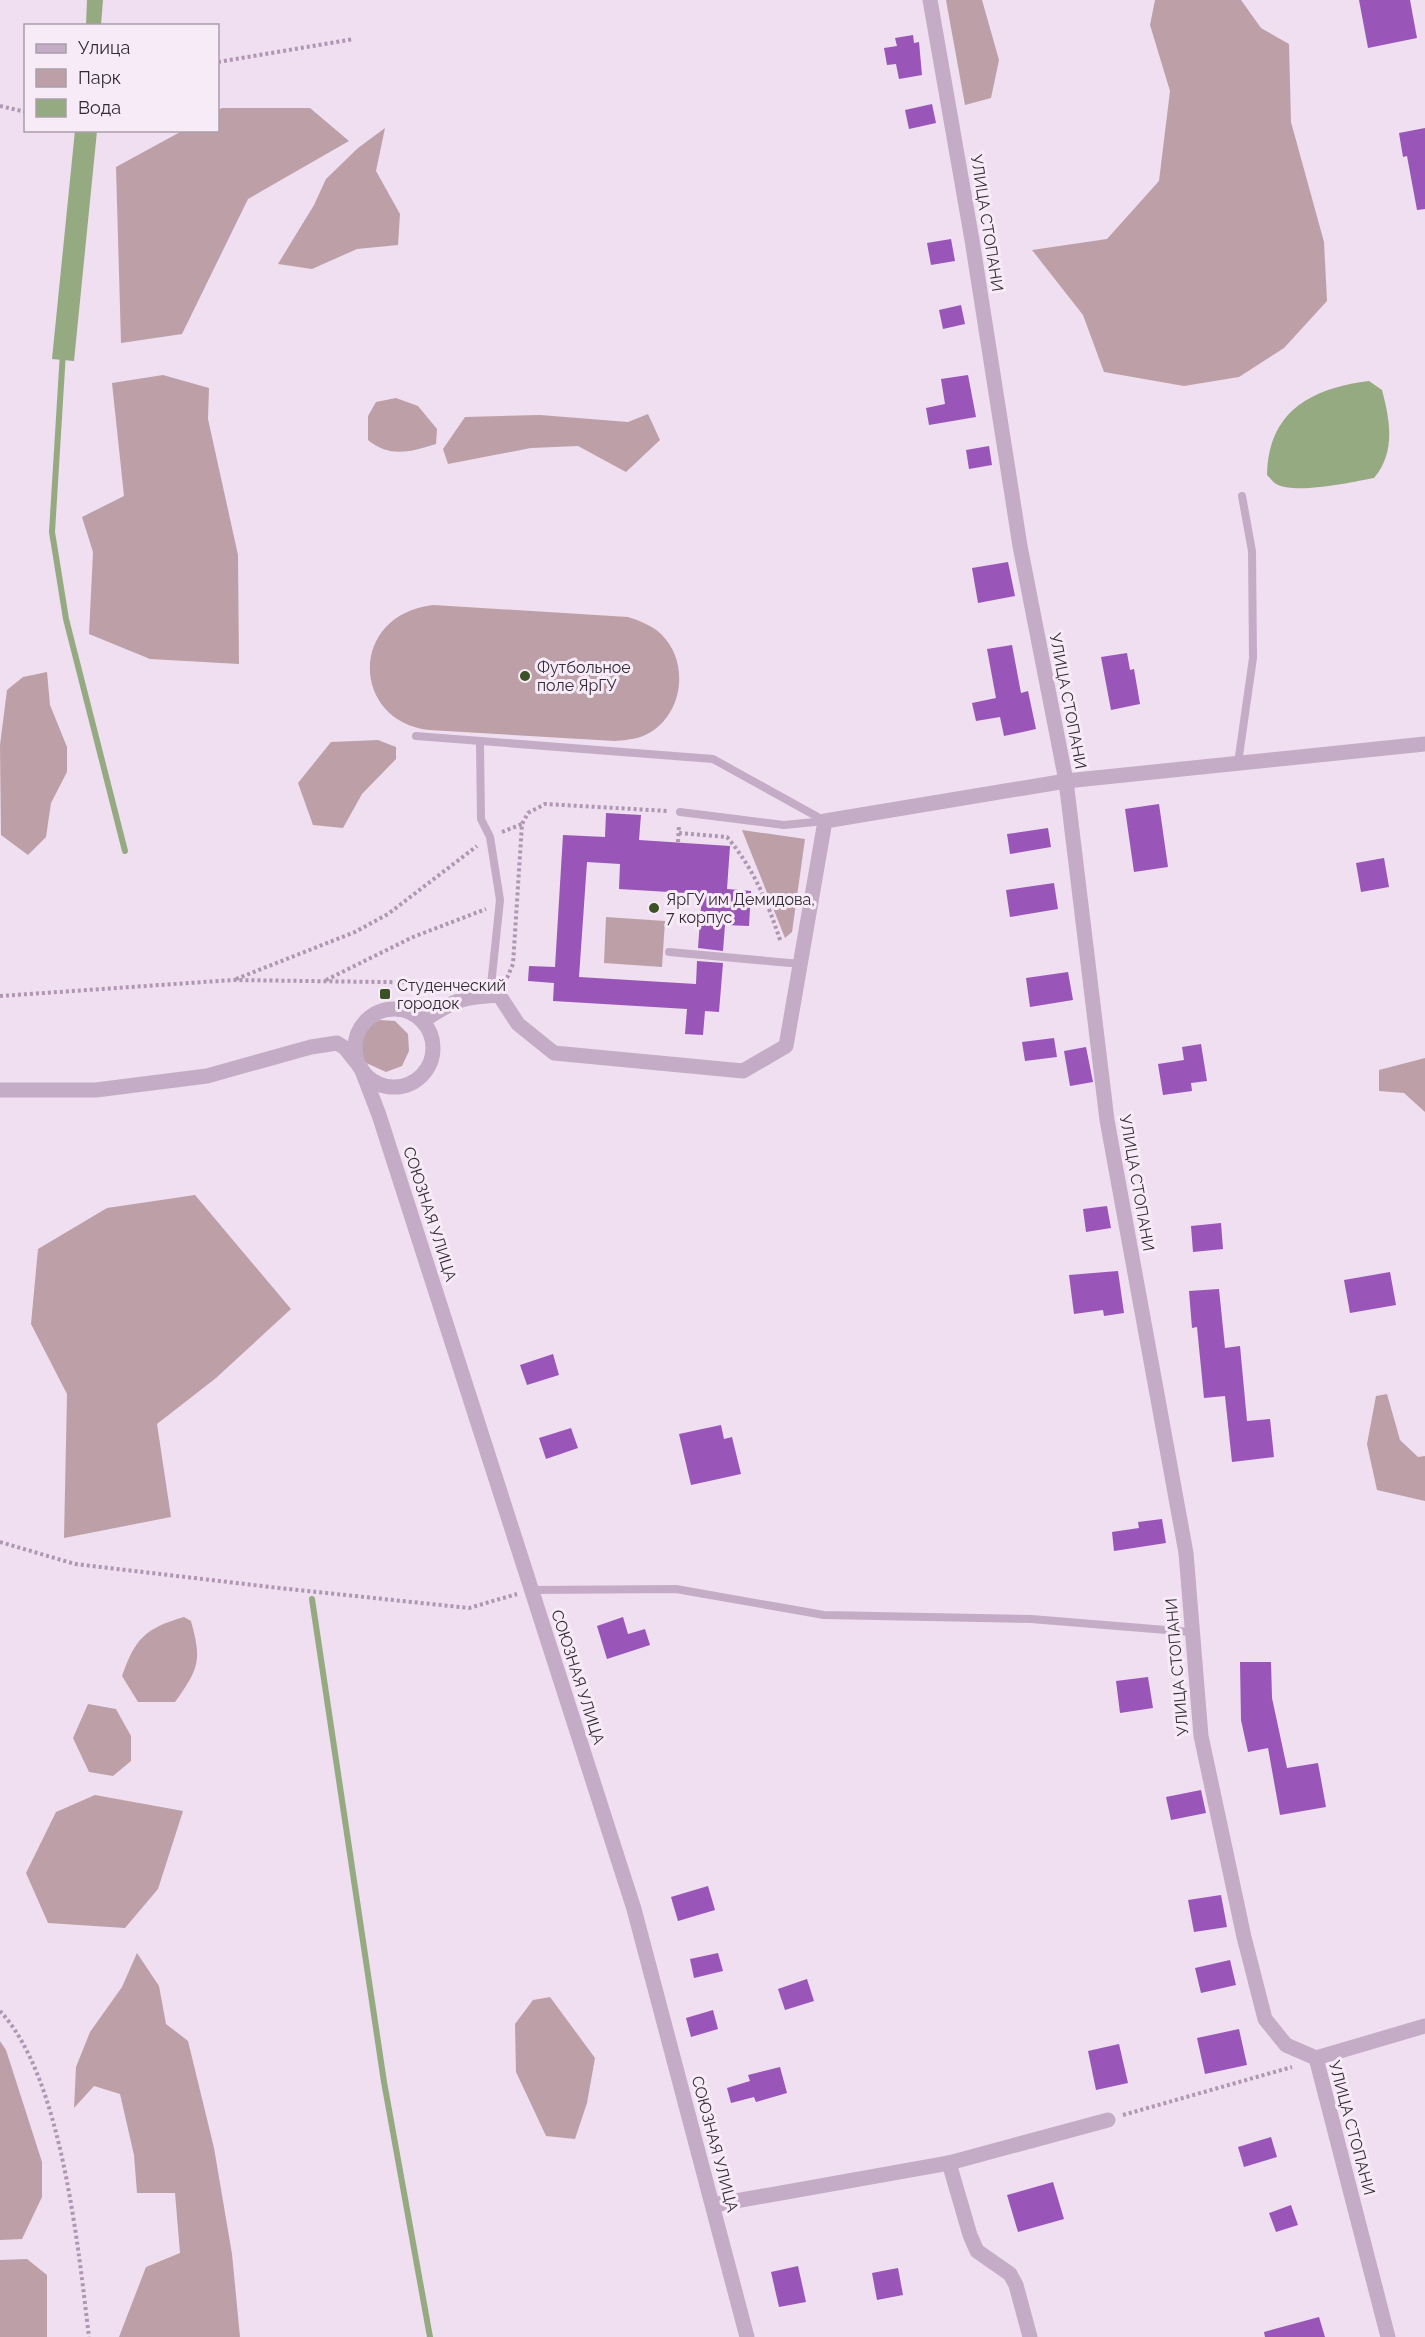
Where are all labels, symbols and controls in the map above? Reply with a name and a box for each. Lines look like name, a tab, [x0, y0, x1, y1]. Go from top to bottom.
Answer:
legend	[24, 24, 219, 132]
text: Улица	[78, 37, 130, 58]
text: Парк	[78, 67, 121, 88]
text: Вода	[78, 97, 121, 118]
street label: УЛИЦА СТОПАНИ	[967, 153, 1007, 293]
street label: УЛИЦА СТОПАНИ	[1045, 631, 1091, 771]
place label: Футбольное поле ЯрГУ	[537, 658, 631, 695]
marker: Футбольное поле ЯрГУ	[518, 669, 532, 683]
place label: ЯрГУ им Демидова, 7 корпус	[666, 890, 815, 927]
marker: ЯрГУ им Демидова, 7 корпус	[647, 901, 661, 915]
place label: Студенческий городок	[397, 976, 506, 1013]
marker: Студенческий городок	[378, 987, 392, 1001]
street label: УЛИЦА СТОПАНИ	[1116, 1113, 1158, 1253]
street label: СОЮЗНАЯ УЛИЦА	[399, 1144, 461, 1284]
street label: УЛИЦА СТОПАНИ	[1162, 1597, 1192, 1737]
street label: СОЮЗНАЯ УЛИЦА	[547, 1607, 609, 1747]
street label: УЛИЦА СТОПАНИ	[1325, 2059, 1379, 2197]
street label: СОЮЗНАЯ УЛИЦА	[688, 2074, 742, 2214]

